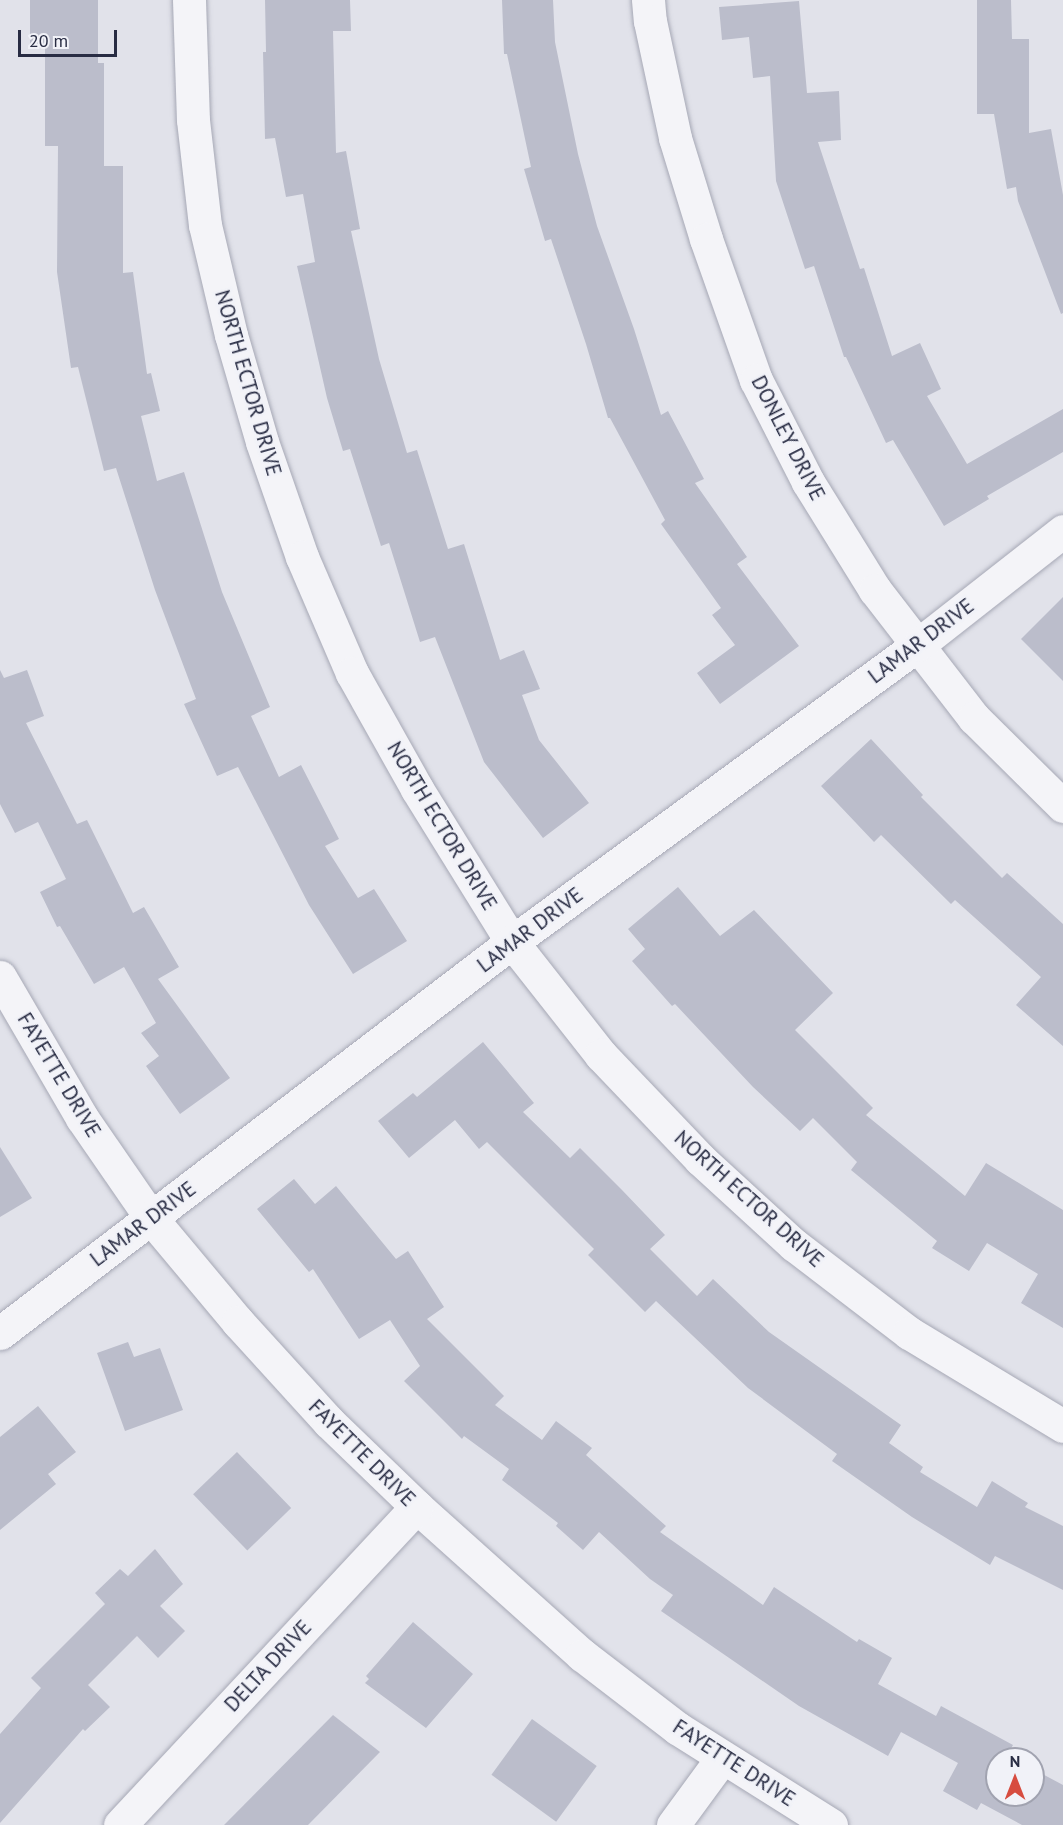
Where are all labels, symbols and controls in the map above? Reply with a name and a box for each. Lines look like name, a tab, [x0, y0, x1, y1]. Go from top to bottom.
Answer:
scale bar	[21, 18, 120, 56]
text: 20 m	[29, 29, 68, 52]
street label: NORTH ECTOR DRIVE	[209, 287, 287, 479]
street label: DONLEY DRIVE	[746, 371, 830, 505]
street label: LAMAR DRIVE	[863, 593, 979, 689]
street label: NORTH ECTOR DRIVE	[382, 737, 502, 915]
street label: LAMAR DRIVE	[472, 882, 588, 978]
street label: FAYETTE DRIVE	[12, 1008, 106, 1142]
street label: NORTH ECTOR DRIVE	[669, 1125, 829, 1273]
street label: LAMAR DRIVE	[85, 1176, 201, 1272]
street label: FAYETTE DRIVE	[303, 1394, 421, 1512]
street label: DELTA DRIVE	[219, 1615, 317, 1717]
street label: FAYETTE DRIVE	[668, 1714, 800, 1812]
north arrow	[985, 1747, 1045, 1807]
text: N	[1010, 1751, 1020, 1771]

